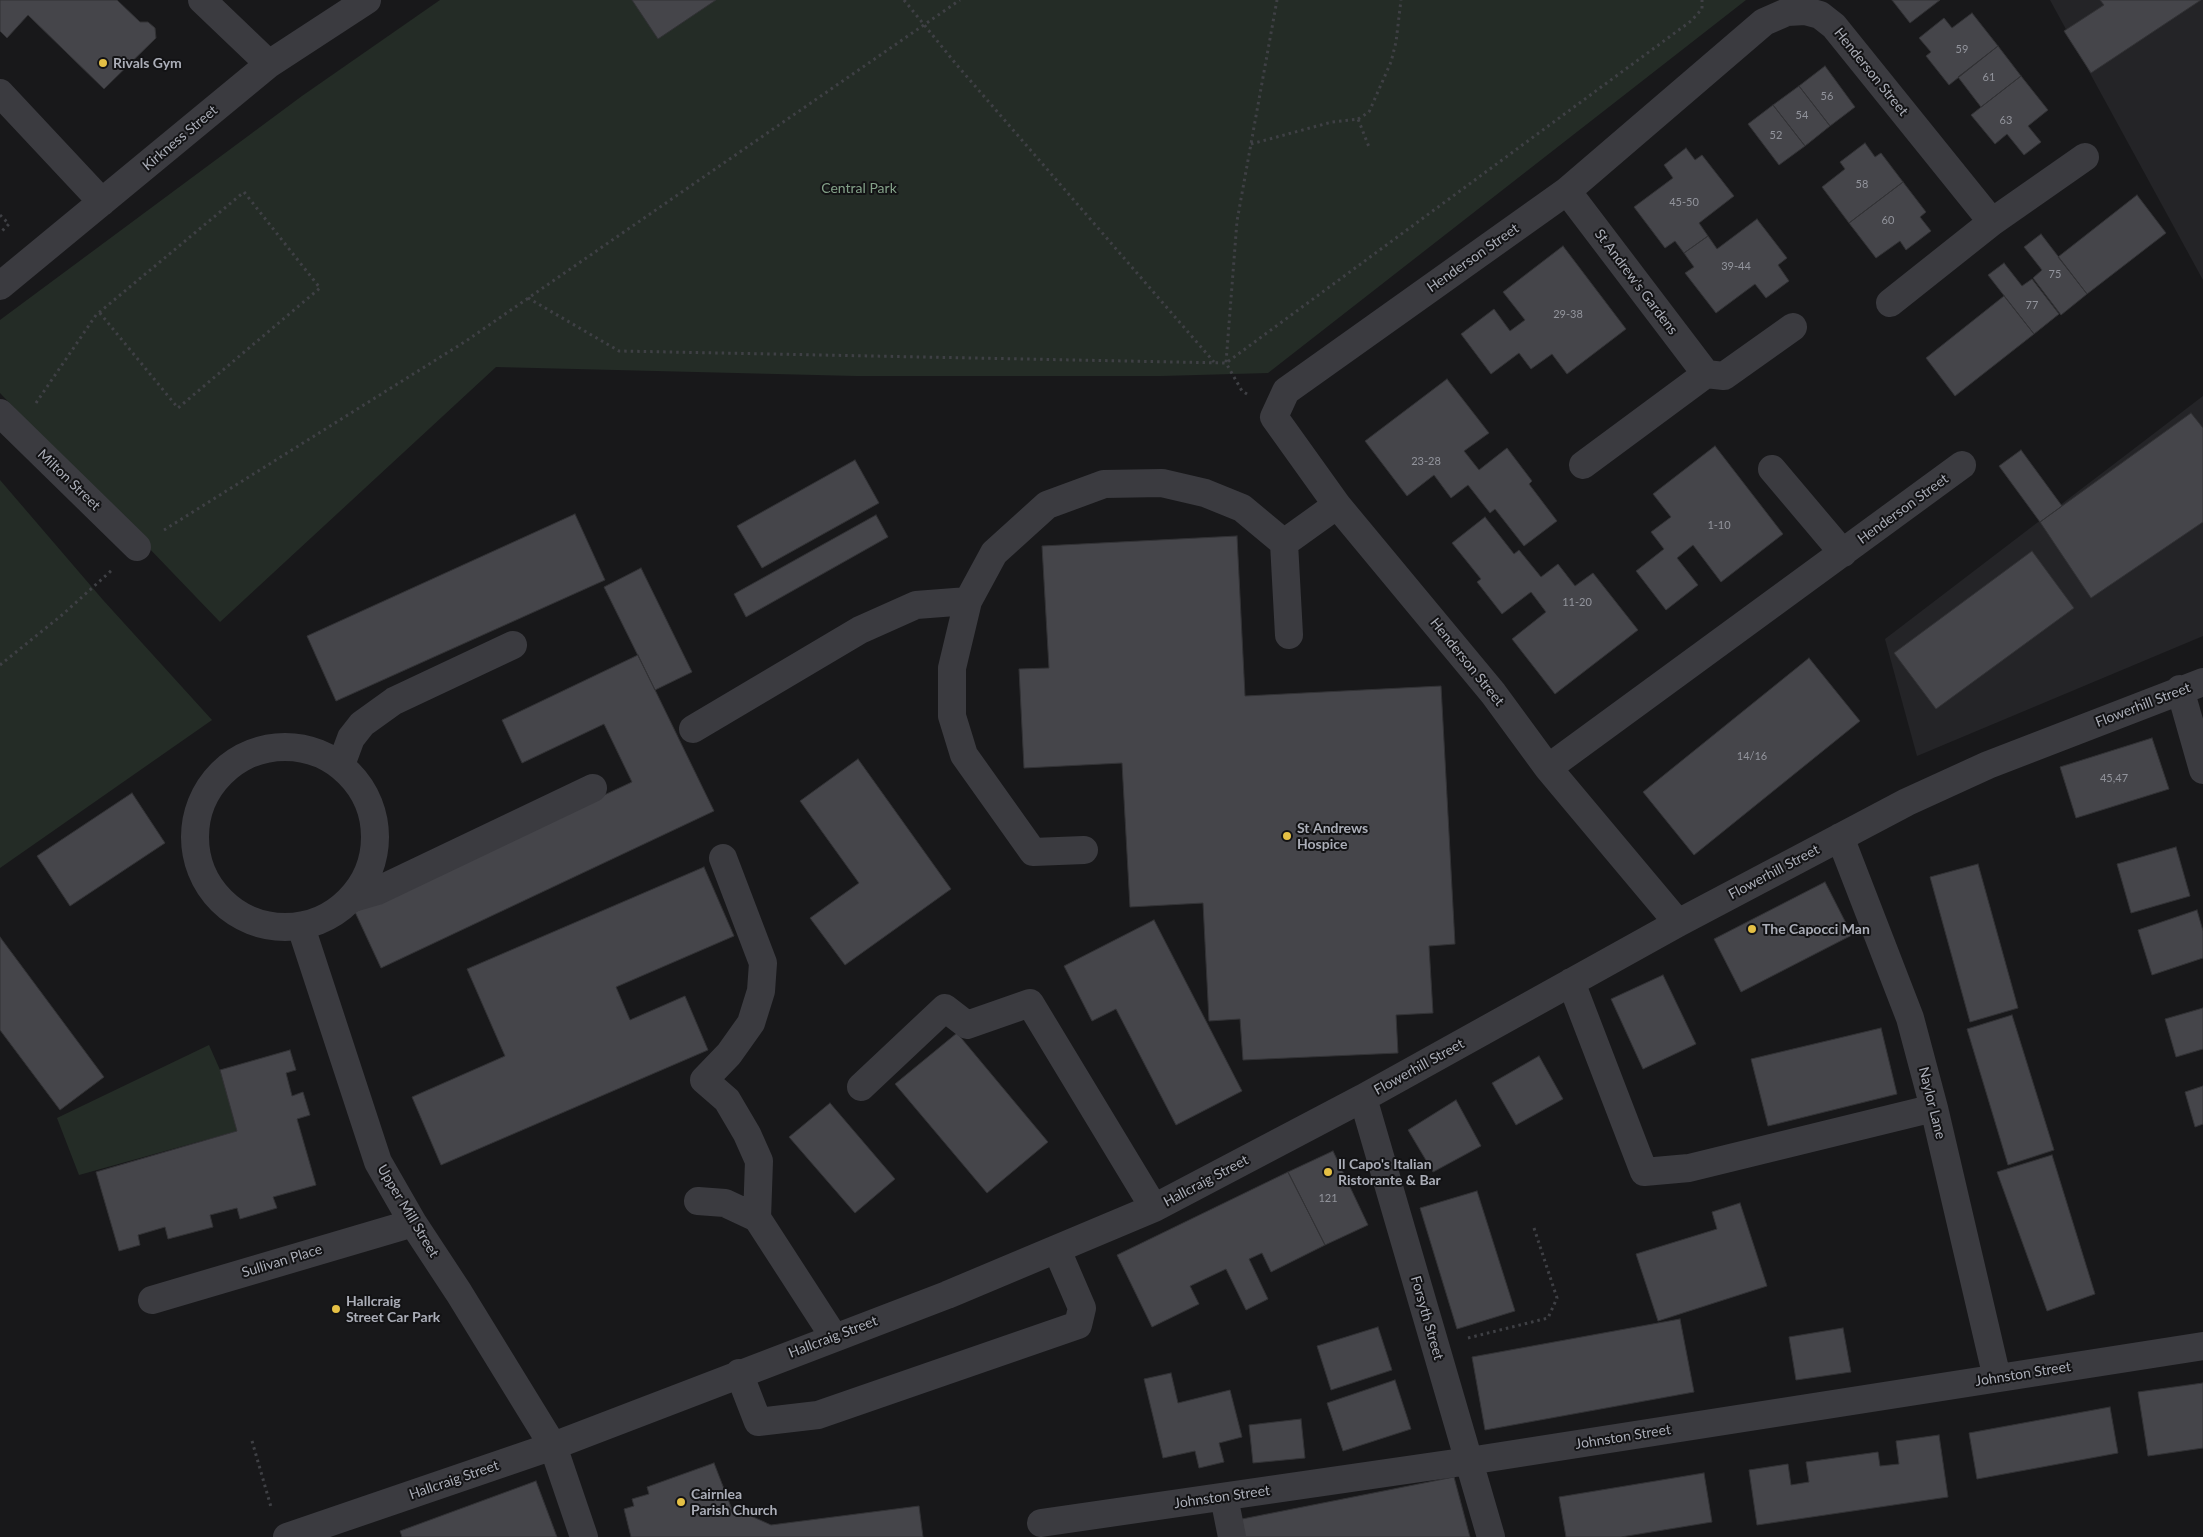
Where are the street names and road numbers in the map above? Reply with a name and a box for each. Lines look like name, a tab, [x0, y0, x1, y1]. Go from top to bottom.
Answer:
street label: Henderson Street	[1830, 25, 1912, 119]
street label: Kirkness Street	[139, 102, 221, 174]
street label: Henderson Street	[1424, 220, 1522, 296]
street label: St Andrew's Gardens	[1591, 226, 1681, 338]
street label: Milton Street	[34, 446, 104, 514]
street label: Henderson Street	[1854, 470, 1952, 548]
street label: Henderson Street	[1426, 615, 1508, 709]
street label: Flowerhill Street	[2093, 679, 2193, 731]
street label: Flowerhill Street	[1726, 841, 1822, 903]
street label: Flowerhill Street	[1371, 1035, 1467, 1099]
street label: Naylor Lane	[1915, 1065, 1949, 1141]
street label: Hallcraig Street	[1161, 1152, 1251, 1210]
street label: Upper Mill Street	[374, 1162, 442, 1260]
street label: Sullivan Place	[240, 1241, 324, 1281]
street label: Forsyth Street	[1407, 1274, 1447, 1362]
street label: Hallcraig Street	[786, 1312, 880, 1362]
street label: Johnston Street	[1974, 1358, 2072, 1390]
street label: Johnston Street	[1574, 1421, 1672, 1453]
street label: Hallcraig Street	[407, 1457, 501, 1503]
street label: Johnston Street	[1173, 1482, 1271, 1512]

